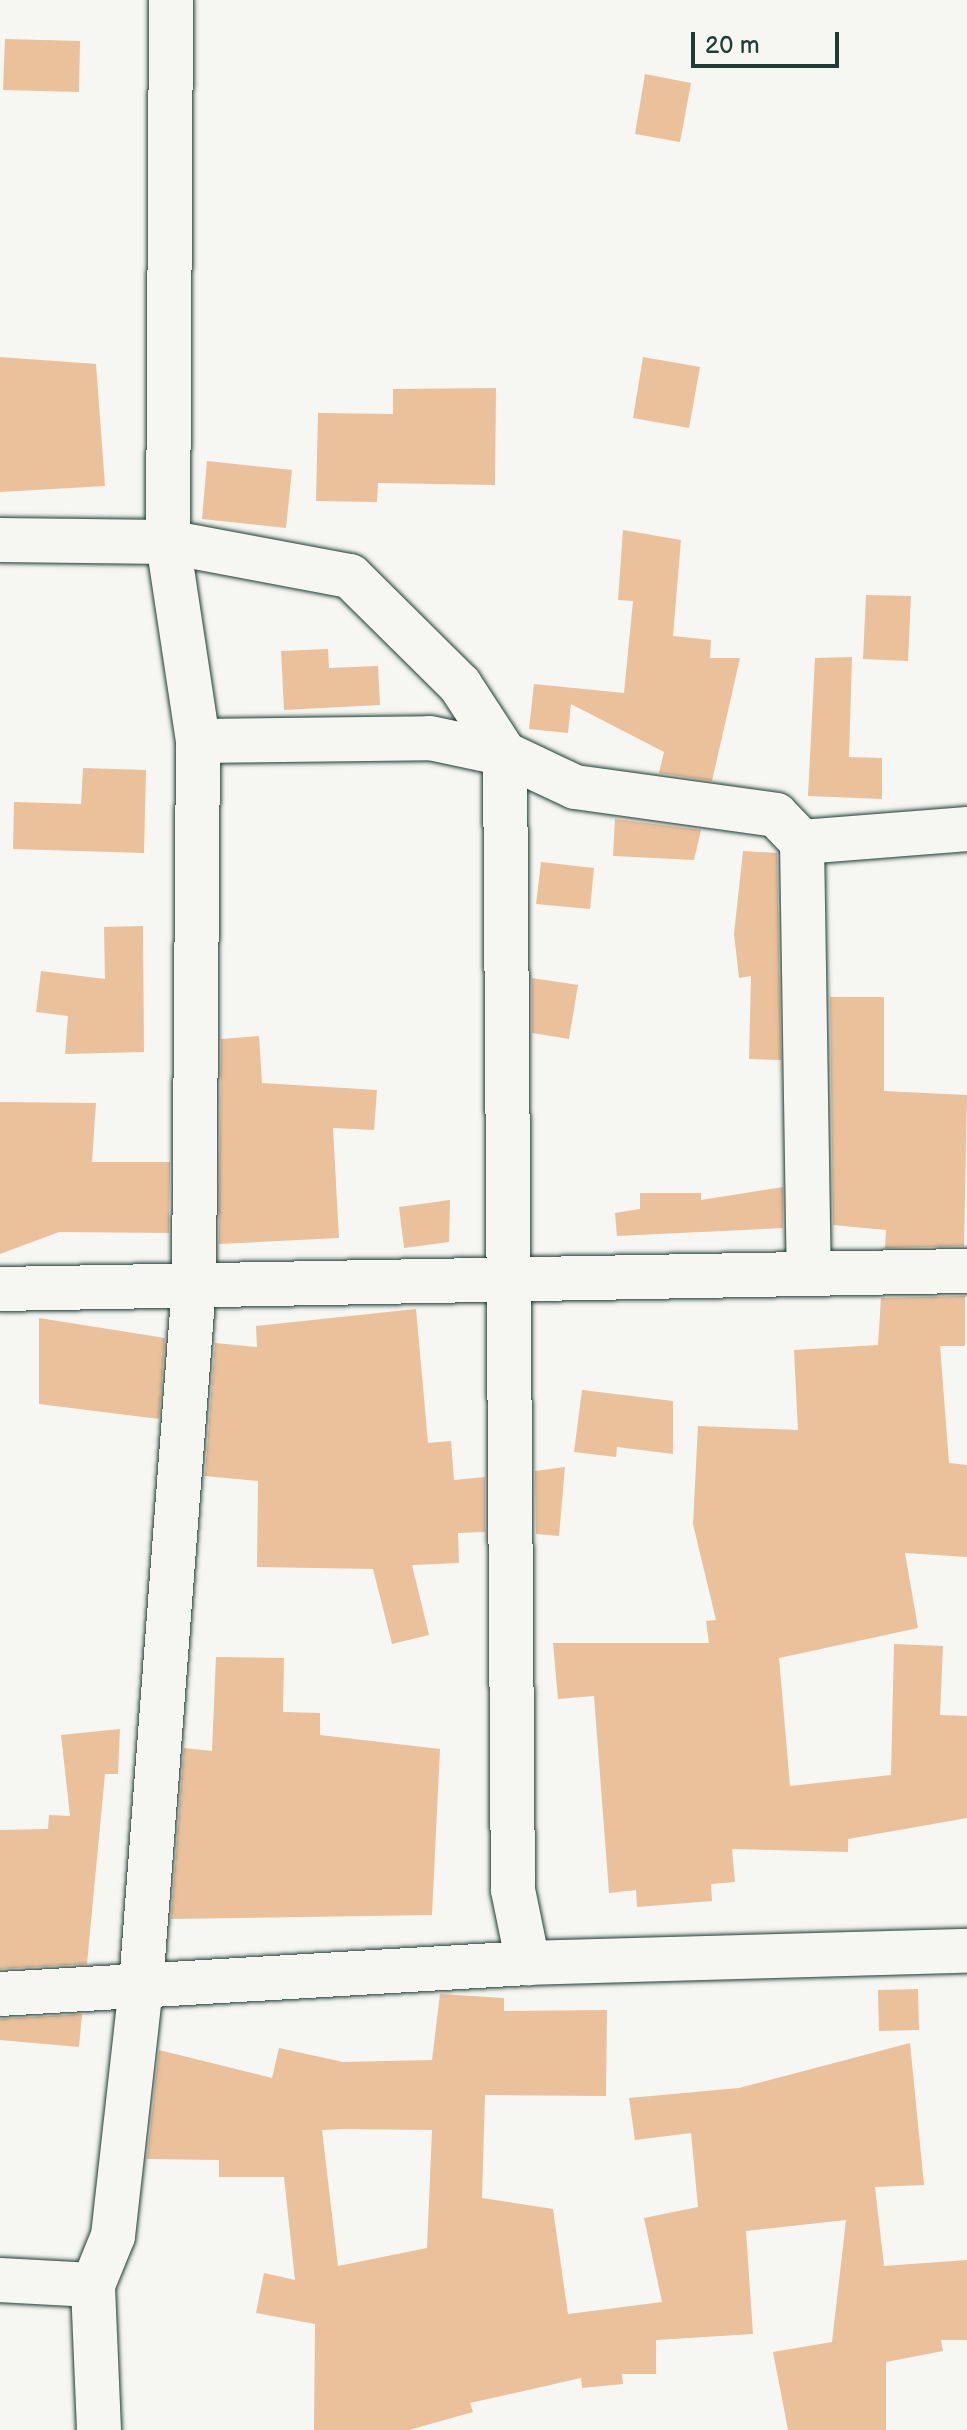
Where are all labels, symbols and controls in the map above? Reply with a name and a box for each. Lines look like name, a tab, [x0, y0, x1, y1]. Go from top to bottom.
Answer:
scale bar	[695, 16, 843, 66]
text: 20 m	[705, 31, 760, 60]

